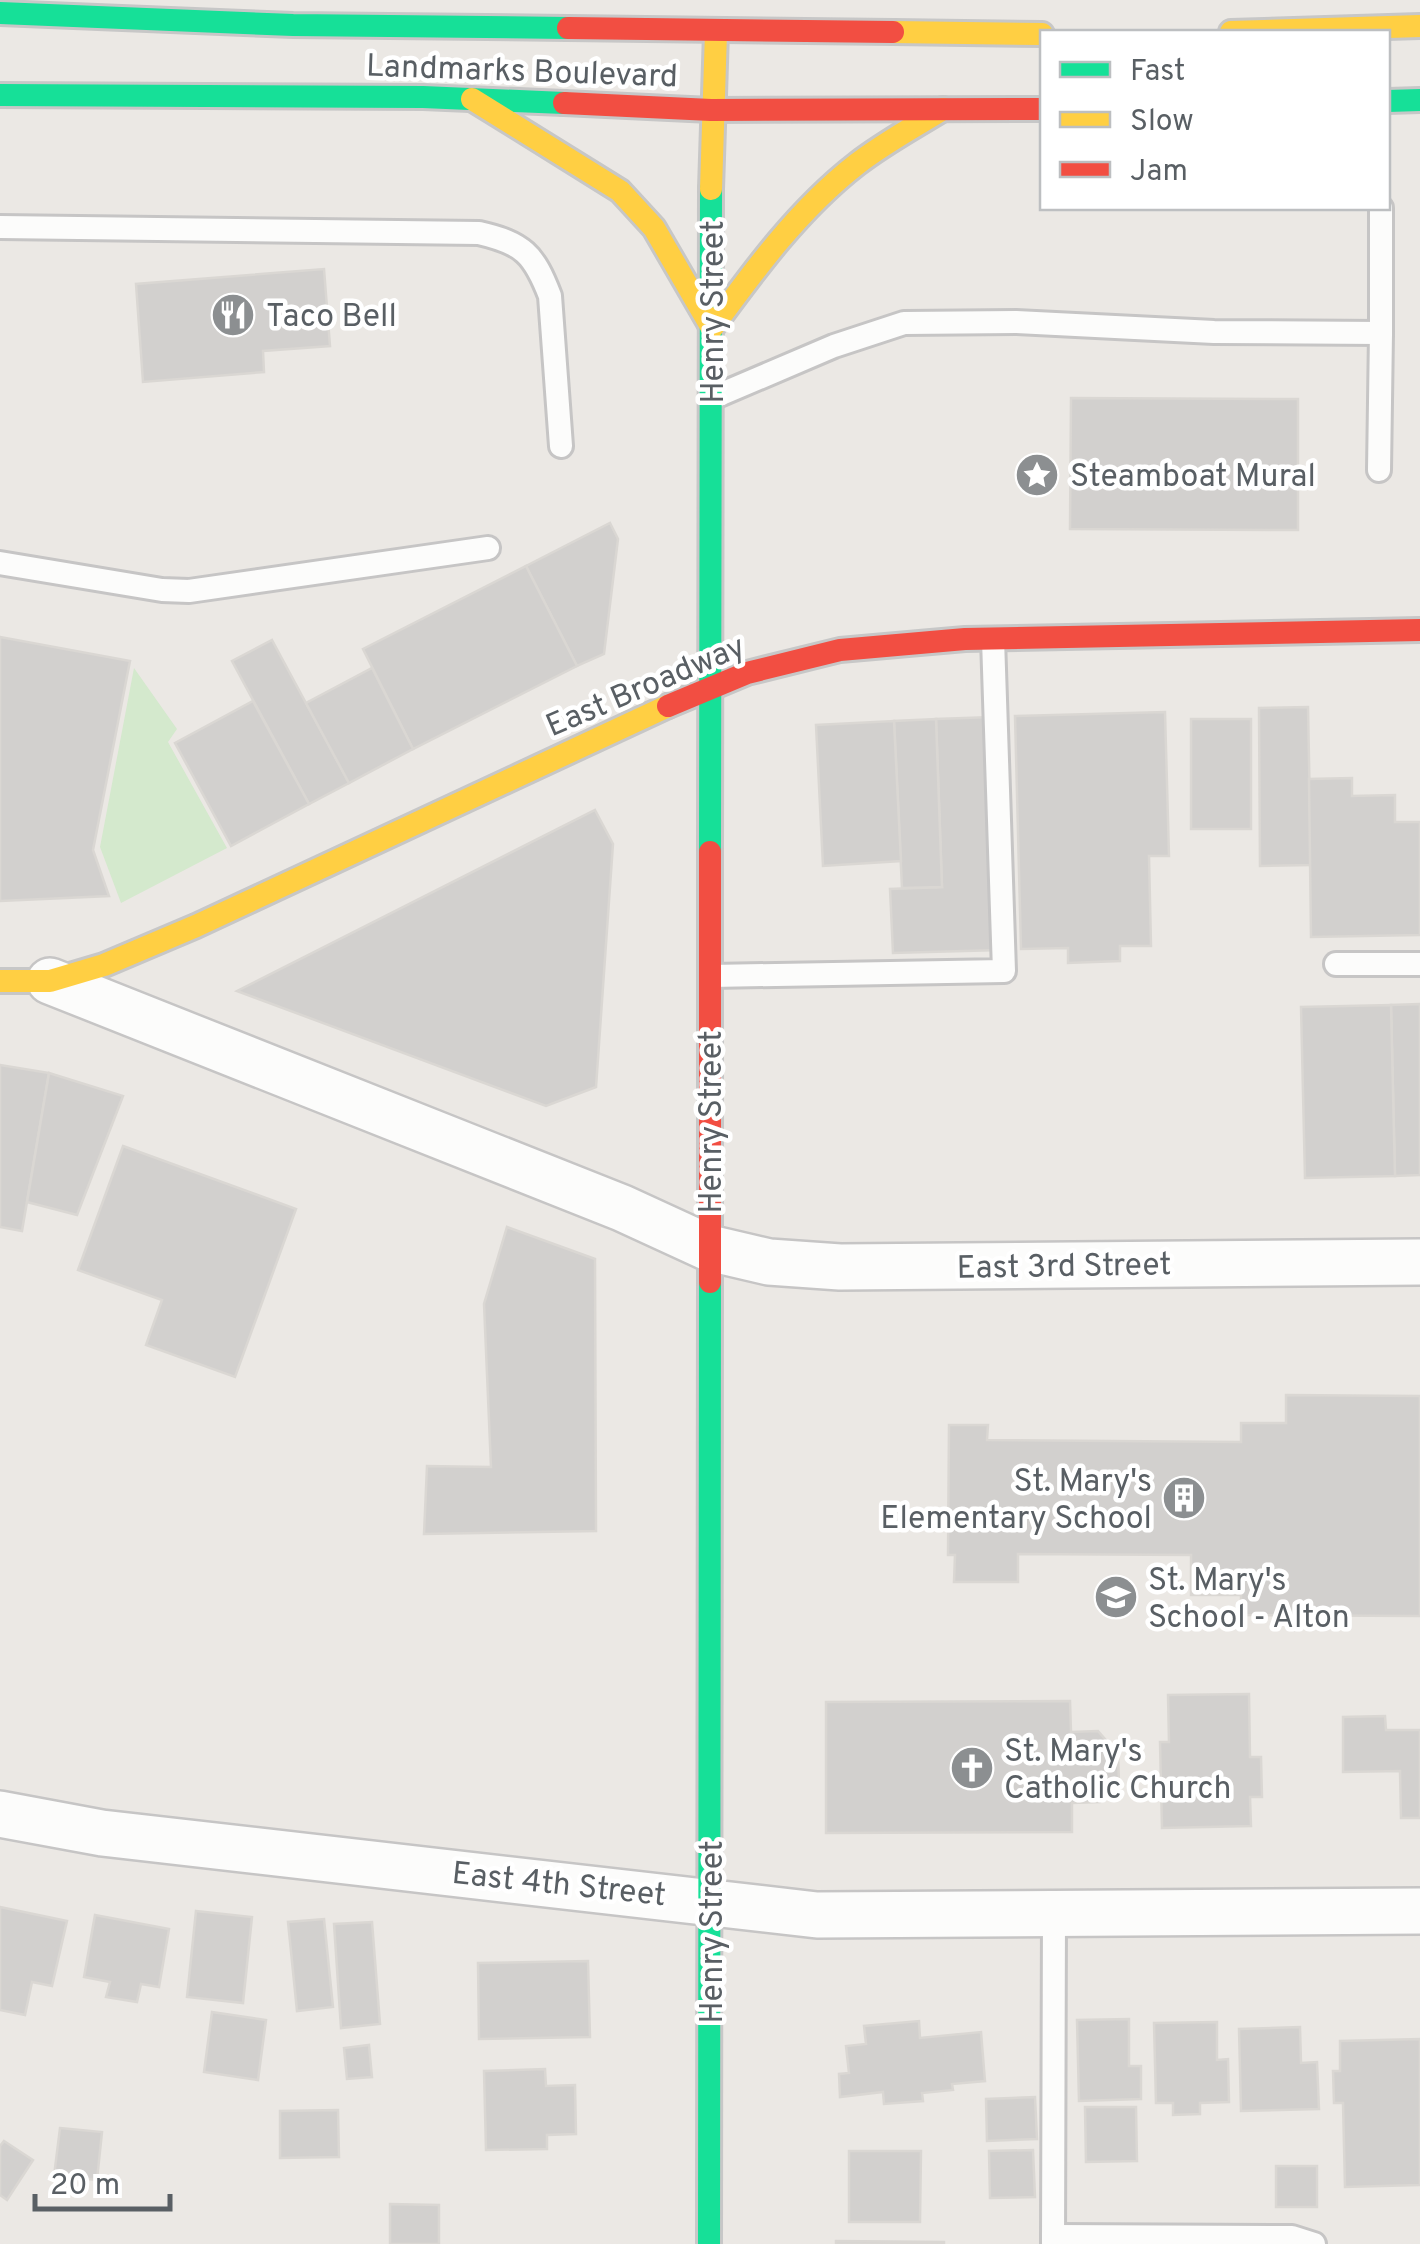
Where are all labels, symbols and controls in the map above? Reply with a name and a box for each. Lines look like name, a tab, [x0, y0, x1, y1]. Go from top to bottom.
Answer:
legend	[1040, 30, 1390, 210]
street label: Landmarks Boulevard	[365, 48, 679, 98]
text: Fast	[1130, 54, 1185, 91]
text: Slow	[1130, 104, 1194, 141]
text: Jam	[1130, 154, 1188, 191]
street label: Henry Street	[695, 220, 735, 404]
restaurant icon: Taco Bell	[210, 292, 256, 338]
place label: Taco Bell	[266, 298, 397, 338]
place icon: Steamboat Mural	[1014, 452, 1060, 498]
place label: Steamboat Mural	[1070, 458, 1316, 498]
street label: East Broadway	[540, 628, 752, 748]
street label: Henry Street	[693, 1030, 733, 1214]
street label: East 3rd Street	[956, 1246, 1172, 1290]
place label: St. Mary's Elementary School	[880, 1463, 1152, 1540]
building icon: St. Mary's Elementary School	[1161, 1475, 1207, 1521]
place label: St. Mary's School - Alton	[1148, 1562, 1350, 1639]
school or university icon: St. Mary's School - Alton	[1093, 1574, 1139, 1620]
place label: St. Mary's Catholic Church	[1004, 1733, 1232, 1810]
church icon: St. Mary's Catholic Church	[949, 1745, 995, 1791]
street label: Henry Street	[694, 1840, 734, 2024]
street label: East 4th Street	[450, 1855, 668, 1917]
scale bar	[35, 2149, 170, 2211]
text: 20 m	[50, 2168, 120, 2205]

